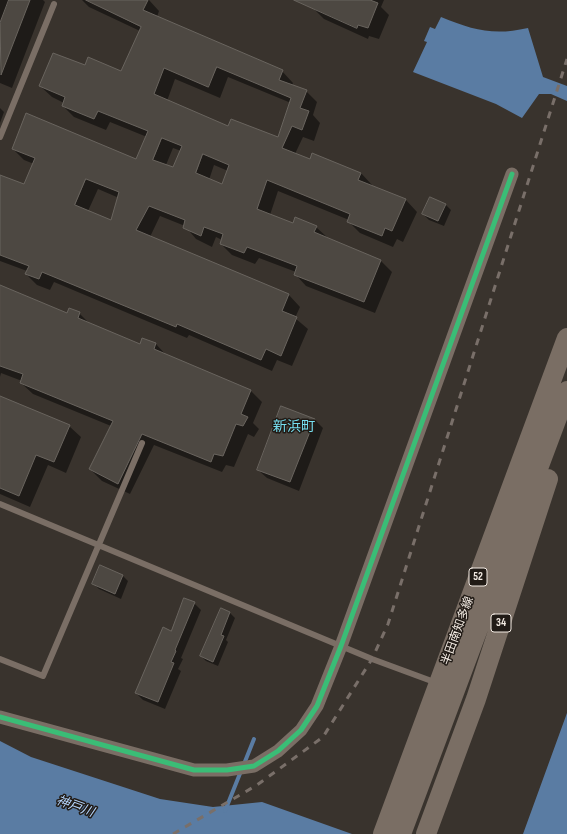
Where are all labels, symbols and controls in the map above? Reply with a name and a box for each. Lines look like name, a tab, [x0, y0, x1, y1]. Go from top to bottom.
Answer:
district label: 新浜町	[273, 419, 315, 435]
road number: 52	[469, 568, 487, 586]
street label: 半田南知多線	[439, 595, 477, 667]
road number: 34	[491, 614, 511, 632]
water label: 神戸川	[54, 793, 96, 821]

